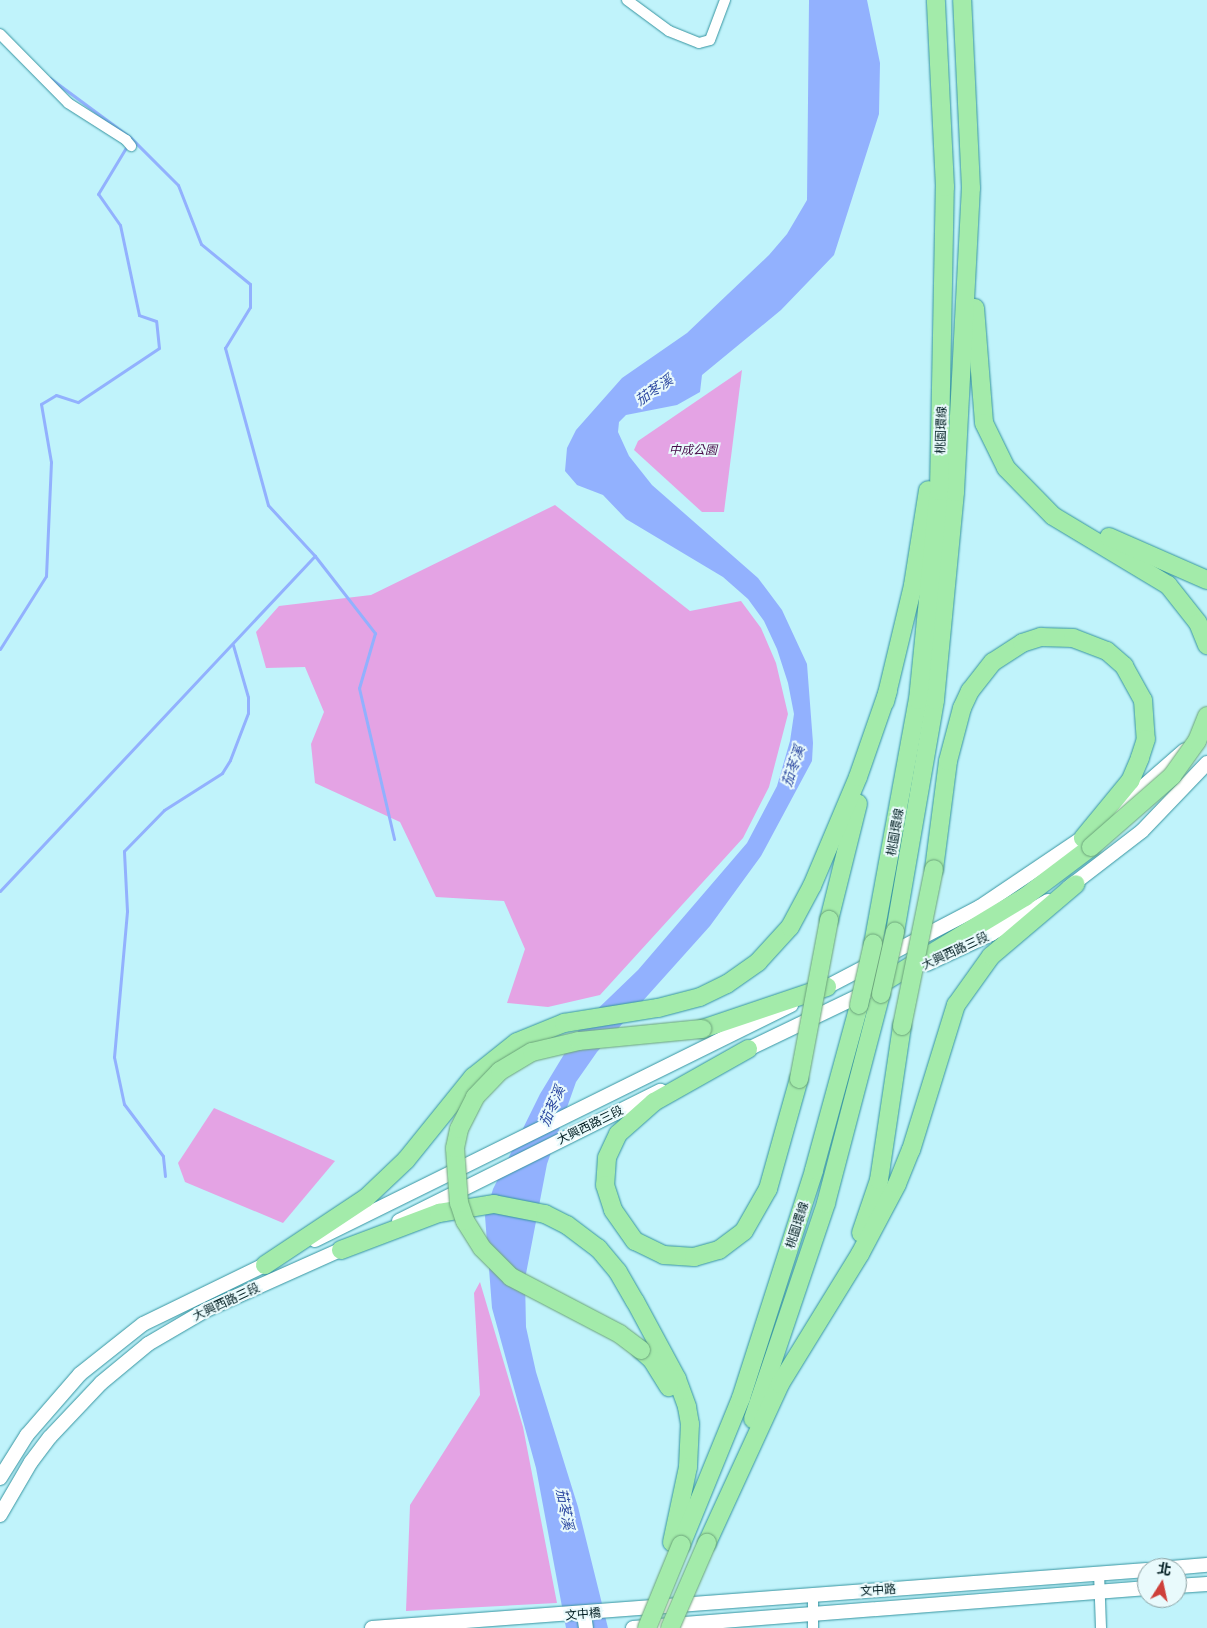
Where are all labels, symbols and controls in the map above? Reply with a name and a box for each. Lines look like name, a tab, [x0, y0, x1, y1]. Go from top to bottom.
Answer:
water label: 茄苳溪	[632, 371, 676, 409]
street label: 桃園環線	[933, 406, 949, 454]
park label: 中成公園	[669, 443, 717, 457]
water label: 茄苳溪	[778, 743, 808, 789]
street label: 桃園環線	[884, 807, 906, 857]
street label: 大興西路三段	[919, 929, 991, 973]
water label: 茄苳溪	[536, 1083, 568, 1129]
street label: 大興西路三段	[554, 1103, 626, 1147]
street label: 桃園環線	[783, 1200, 811, 1250]
street label: 大興西路三段	[190, 1280, 262, 1324]
water label: 茄苳溪	[553, 1487, 577, 1531]
north arrow	[1137, 1558, 1187, 1608]
text: 北	[1156, 1558, 1173, 1579]
street label: 文中路	[860, 1582, 896, 1598]
street label: 文中橋	[564, 1605, 602, 1623]

